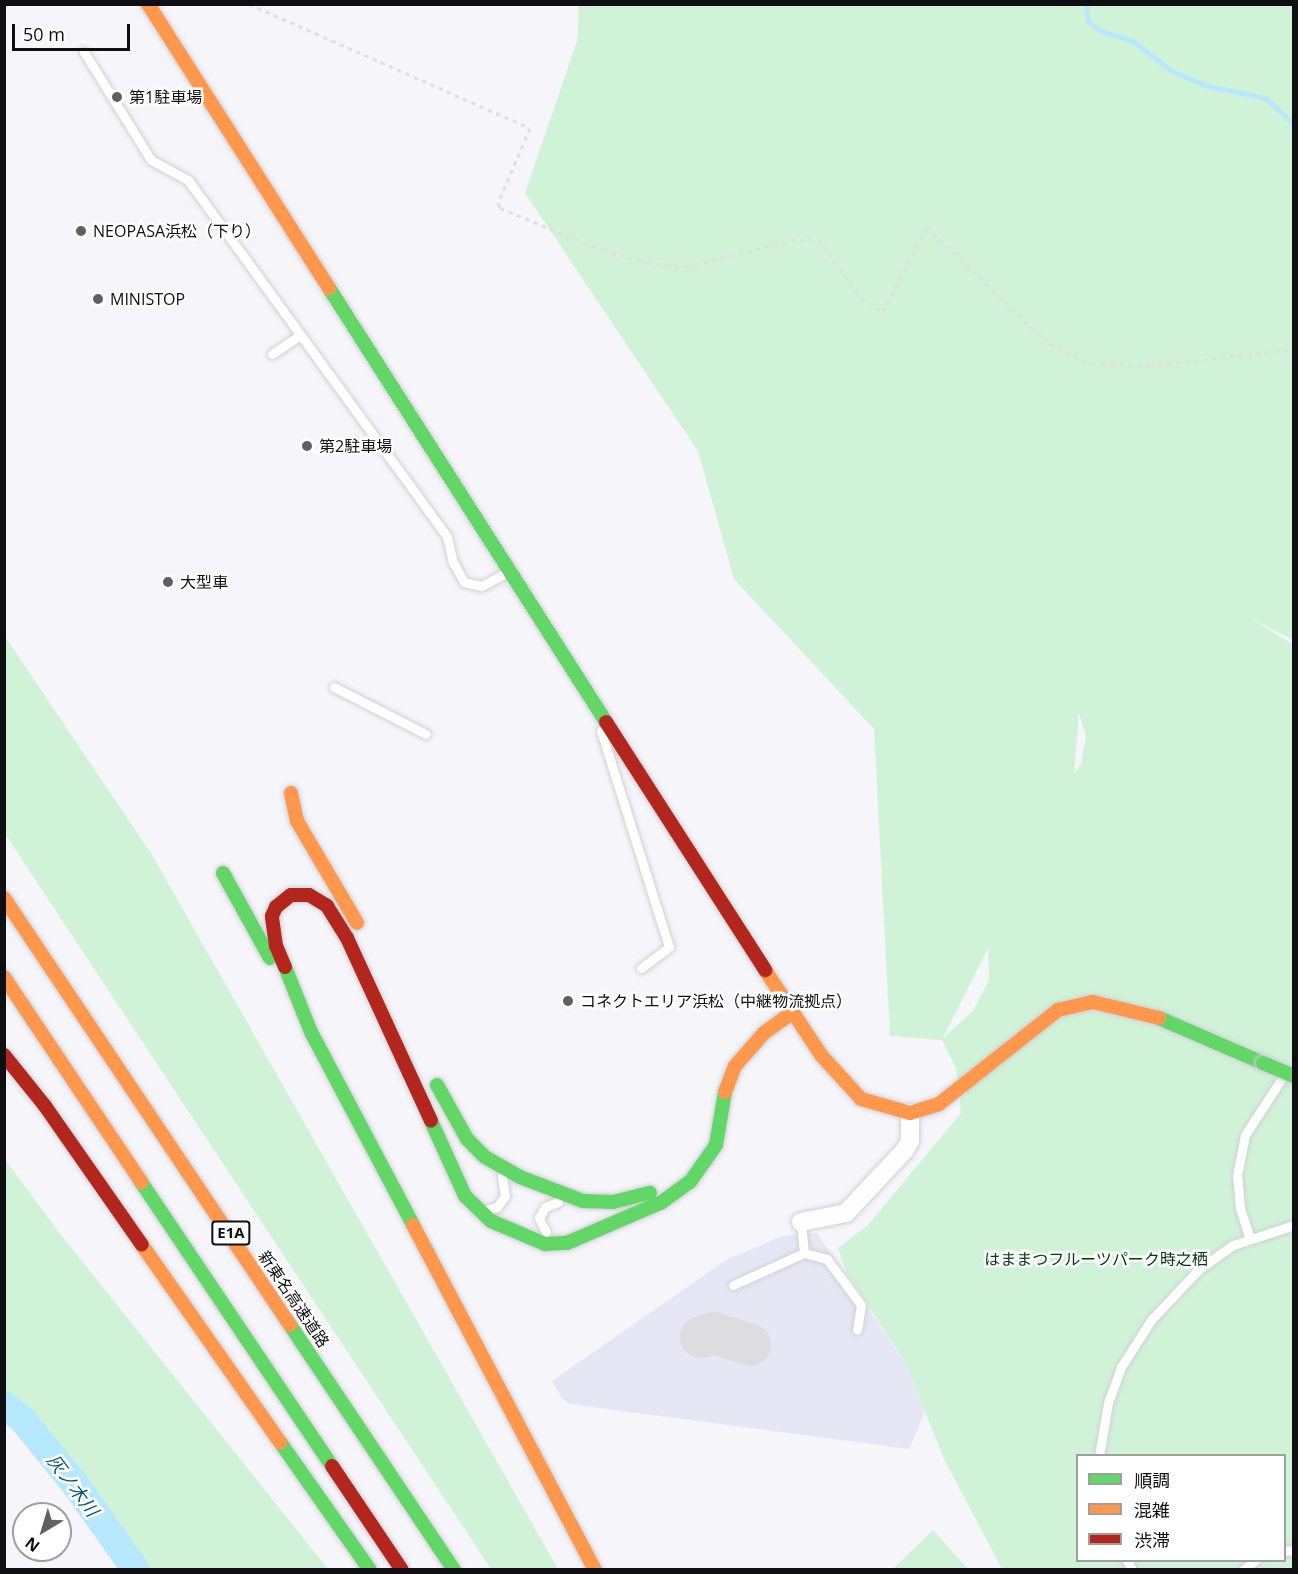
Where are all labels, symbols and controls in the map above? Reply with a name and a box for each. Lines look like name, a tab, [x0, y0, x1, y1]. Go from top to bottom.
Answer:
scale bar	[15, 12, 134, 50]
text: 50 m	[23, 22, 65, 46]
place label: 第1駐車場	[129, 87, 202, 107]
marker: 第1駐車場	[110, 90, 124, 104]
place label: NEOPASA浜松（下り）	[93, 221, 261, 241]
marker: NEOPASA浜松（下り）	[74, 224, 88, 238]
place label: MINISTOP	[110, 289, 185, 309]
marker: MINISTOP	[91, 292, 105, 306]
place label: 第2駐車場	[319, 436, 392, 456]
marker: 第2駐車場	[300, 439, 314, 453]
place label: 大型車	[180, 572, 228, 592]
marker: 大型車	[161, 575, 175, 589]
place label: コネクトエリア浜松（中継物流拠点）	[580, 991, 852, 1011]
marker: コネクトエリア浜松（中継物流拠点）	[561, 994, 575, 1008]
road number: E1A	[210, 1221, 252, 1245]
street label: 新東名高速道路	[255, 1247, 333, 1351]
park label: はままつフルーツパーク時之栖	[984, 1249, 1208, 1269]
water label: 灰ノ木川	[43, 1450, 103, 1520]
legend	[1076, 1454, 1286, 1562]
text: 順調	[1134, 1468, 1170, 1492]
text: 混雑	[1134, 1498, 1170, 1522]
north arrow	[12, 1502, 72, 1562]
text: 渋滞	[1134, 1528, 1170, 1552]
text: N	[20, 1532, 44, 1557]

